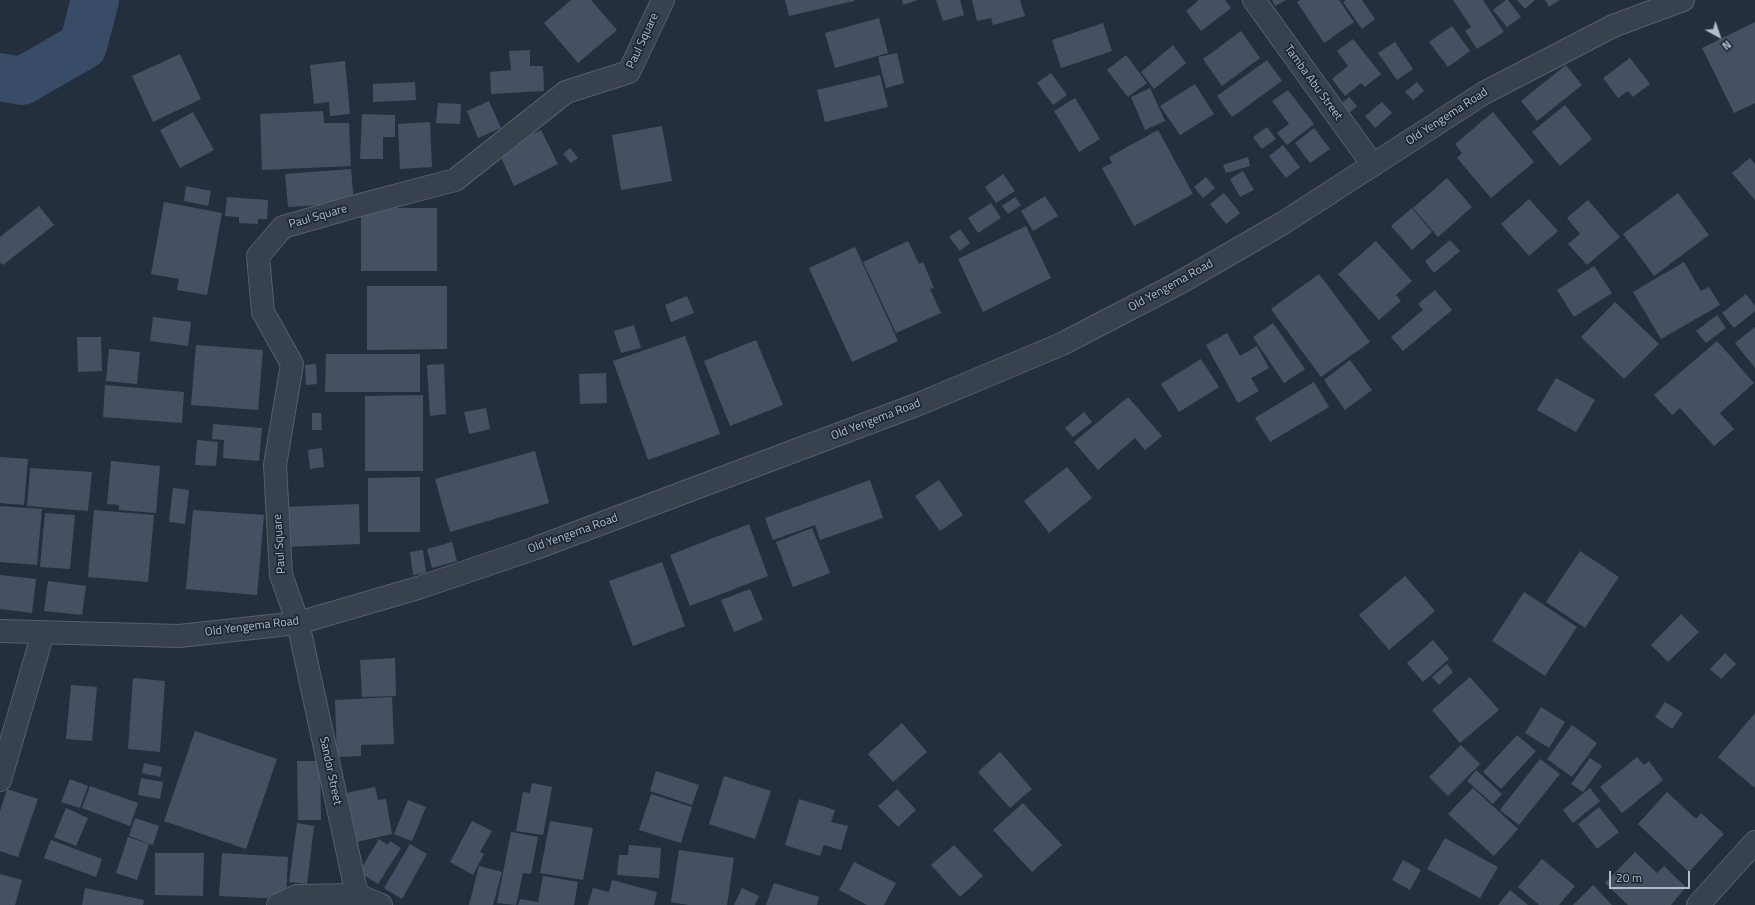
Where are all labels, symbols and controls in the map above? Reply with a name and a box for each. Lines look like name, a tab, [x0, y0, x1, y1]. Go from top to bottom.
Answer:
street label: Paul Square	[624, 11, 662, 71]
north arrow	[1699, 16, 1739, 56]
text: N	[1719, 37, 1735, 54]
street label: Tamba Abu Street	[1281, 42, 1345, 124]
street label: Old Yengema Road	[1403, 85, 1491, 149]
street label: Paul Square	[287, 202, 349, 232]
street label: Old Yengema Road	[1126, 257, 1216, 315]
street label: Old Yengema Road	[829, 396, 923, 444]
street label: Old Yengema Road	[526, 511, 620, 557]
street label: Paul Square	[271, 513, 289, 575]
street label: Old Yengema Road	[204, 614, 300, 640]
street label: Sandor Street	[316, 736, 344, 806]
scale bar	[1611, 863, 1692, 889]
text: 20 m	[1616, 868, 1642, 887]

